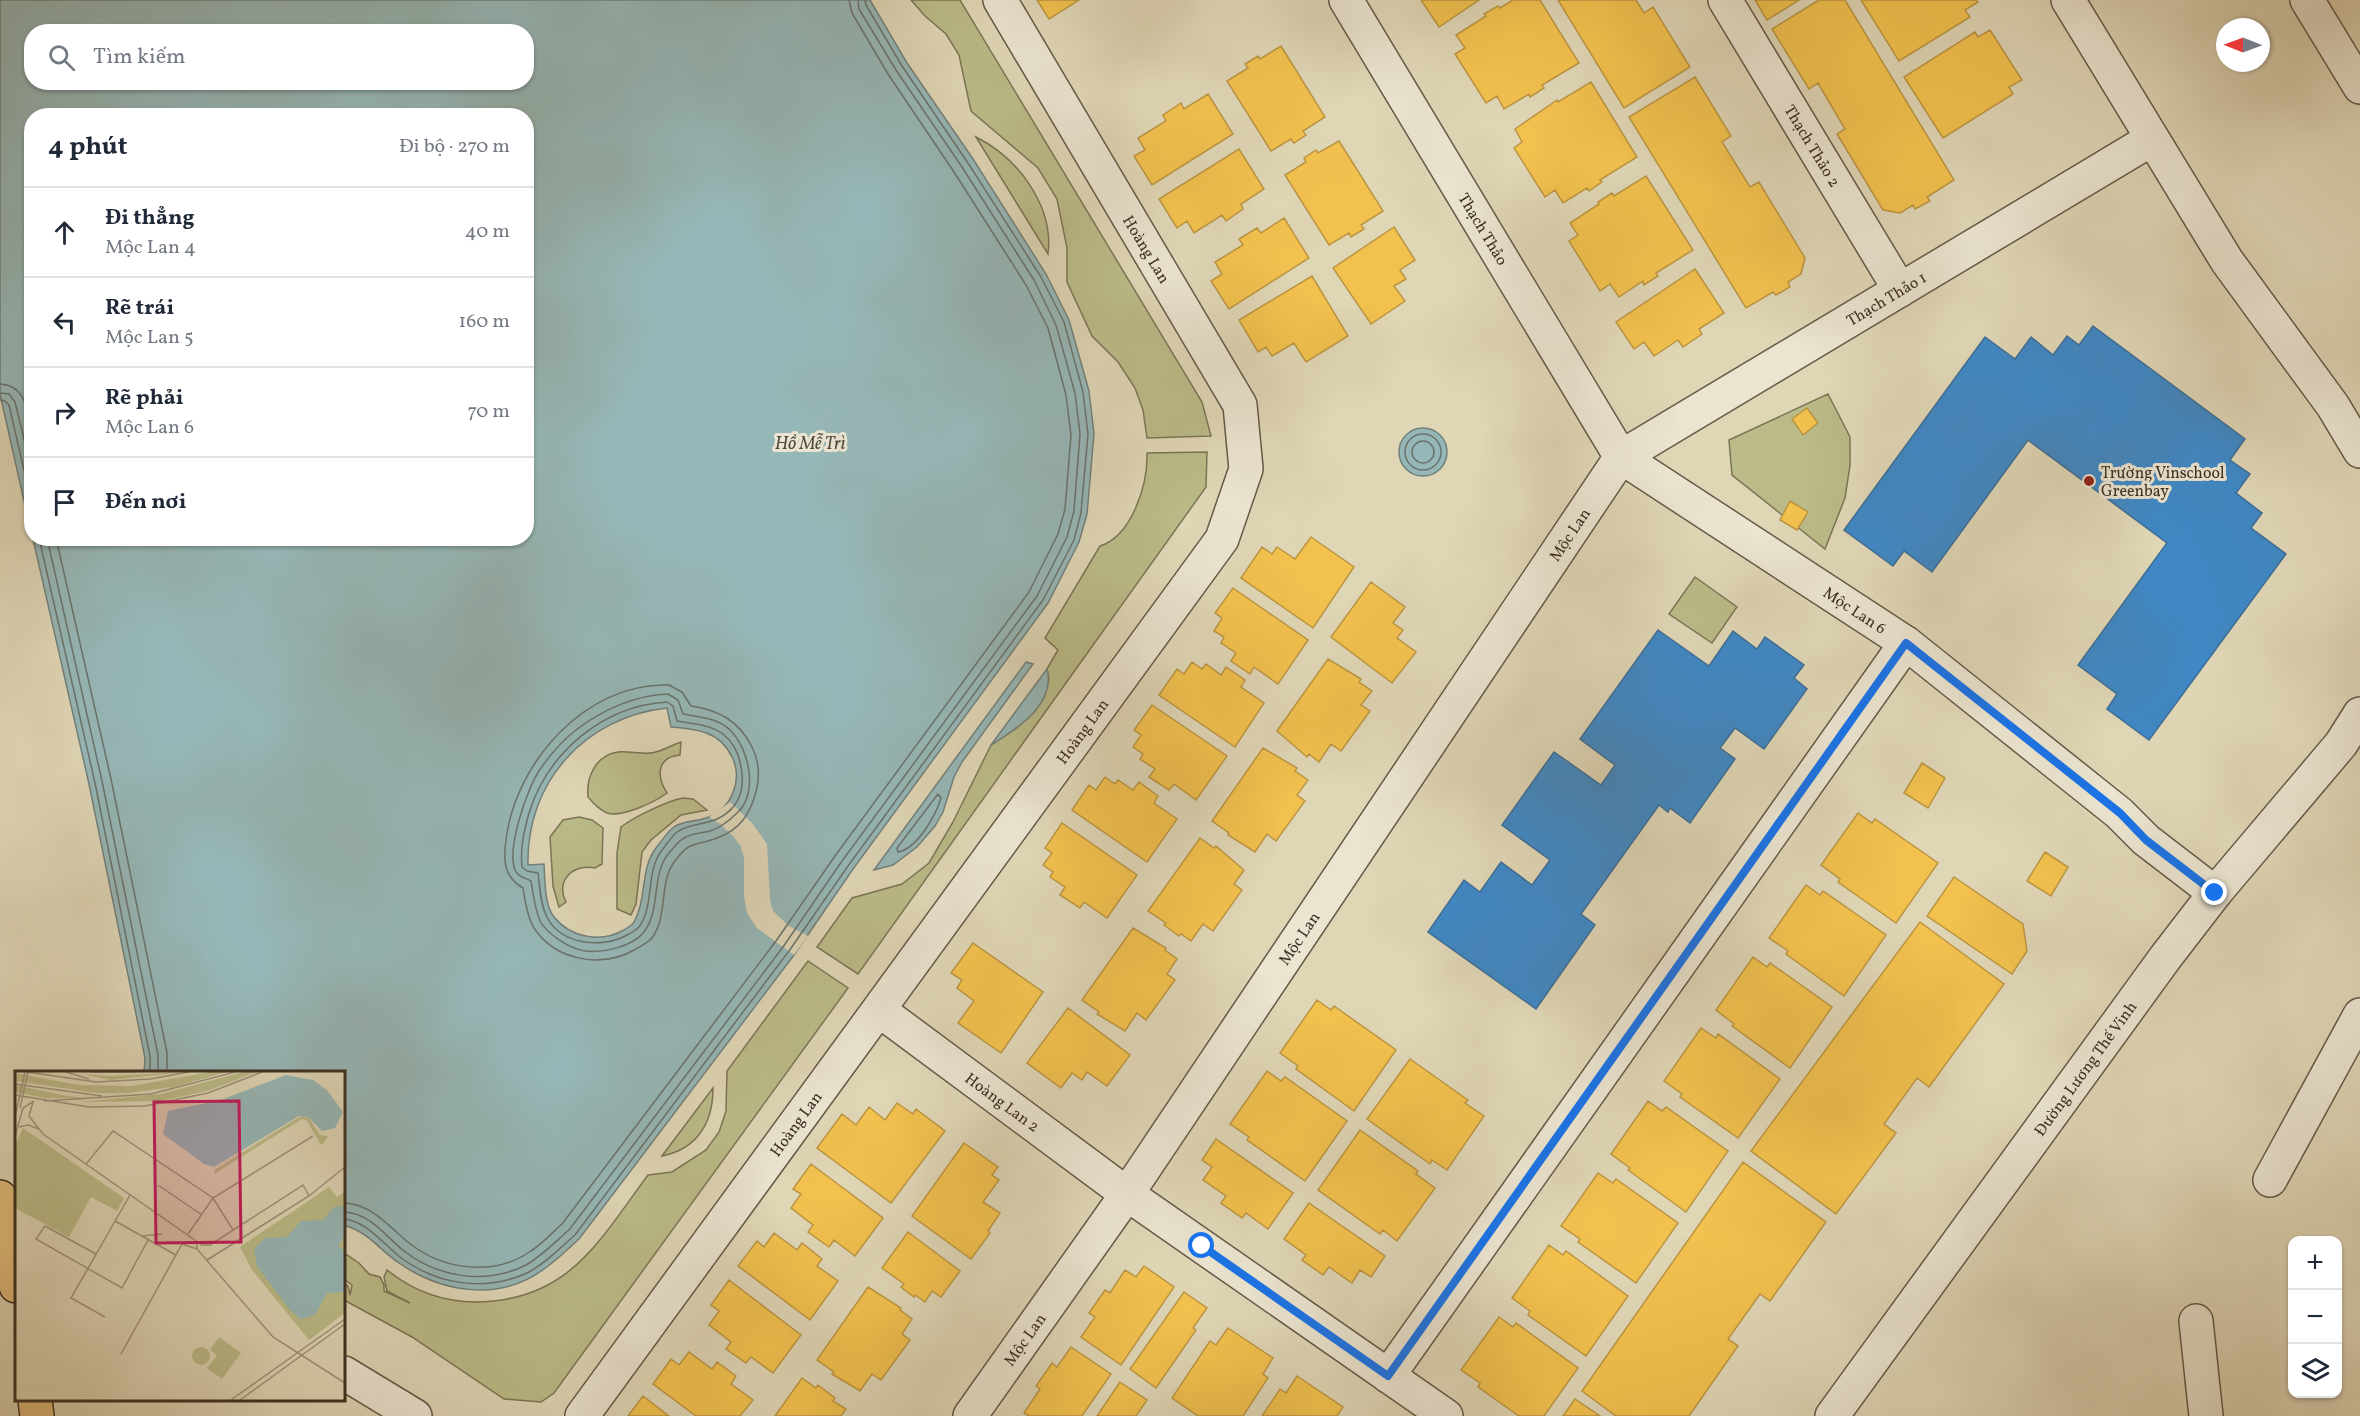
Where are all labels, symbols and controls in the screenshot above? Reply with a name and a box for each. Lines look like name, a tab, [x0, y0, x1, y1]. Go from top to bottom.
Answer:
north arrow	[2216, 18, 2270, 72]
search box	[24, 24, 534, 90]
icon: search	[45, 41, 78, 74]
text: Tìm kiếm	[93, 42, 186, 73]
street label: Thạch Thảo 2	[1778, 101, 1844, 192]
text: 4 phút	[48, 129, 127, 165]
text: Đi bộ · 270 m	[399, 133, 510, 161]
street label: Thạch Thảo	[1452, 190, 1512, 270]
text: Đi thẳng	[105, 203, 195, 234]
street label: Hoàng Lan	[1116, 212, 1174, 288]
icon: ahead	[48, 216, 81, 249]
text: 40 m	[465, 218, 510, 246]
text: Mộc Lan 4	[105, 234, 196, 262]
street label: Thạch Thảo 1	[1843, 267, 1931, 333]
text: Rẽ trái	[105, 293, 174, 324]
icon: left	[48, 306, 81, 339]
text: 160 m	[458, 308, 510, 336]
text: Mộc Lan 5	[105, 324, 194, 352]
text: Rẽ phải	[105, 383, 184, 414]
icon: right	[48, 396, 81, 429]
text: 70 m	[467, 398, 510, 426]
text: Mộc Lan 6	[105, 414, 194, 442]
water label: Hồ Mễ Trì	[775, 432, 845, 457]
place label: Trường Vinschool Greenbay	[2101, 463, 2225, 503]
marker: Trường Vinschool Greenbay	[2082, 474, 2096, 488]
icon: arrive	[48, 486, 81, 519]
text: Đến nơi	[105, 487, 187, 518]
street label: Mộc Lan	[1545, 504, 1597, 567]
street label: Mộc Lan 6	[1818, 583, 1890, 640]
street label: Hoàng Lan	[1052, 695, 1115, 769]
route end	[2201, 879, 2227, 905]
street label: Mộc Lan	[1274, 908, 1326, 970]
street label: Đường Lương Thế Vinh	[2030, 997, 2143, 1141]
street label: Hoàng Lan 2	[960, 1068, 1043, 1138]
inset map	[15, 1071, 345, 1401]
street label: Hoàng Lan	[766, 1088, 828, 1162]
route start	[1188, 1232, 1214, 1258]
map controls	[2288, 1236, 2342, 1398]
button: +	[2288, 1236, 2342, 1290]
button: −	[2288, 1290, 2342, 1344]
street label: Mộc Lan	[1000, 1310, 1052, 1371]
button: layers	[2288, 1344, 2342, 1398]

